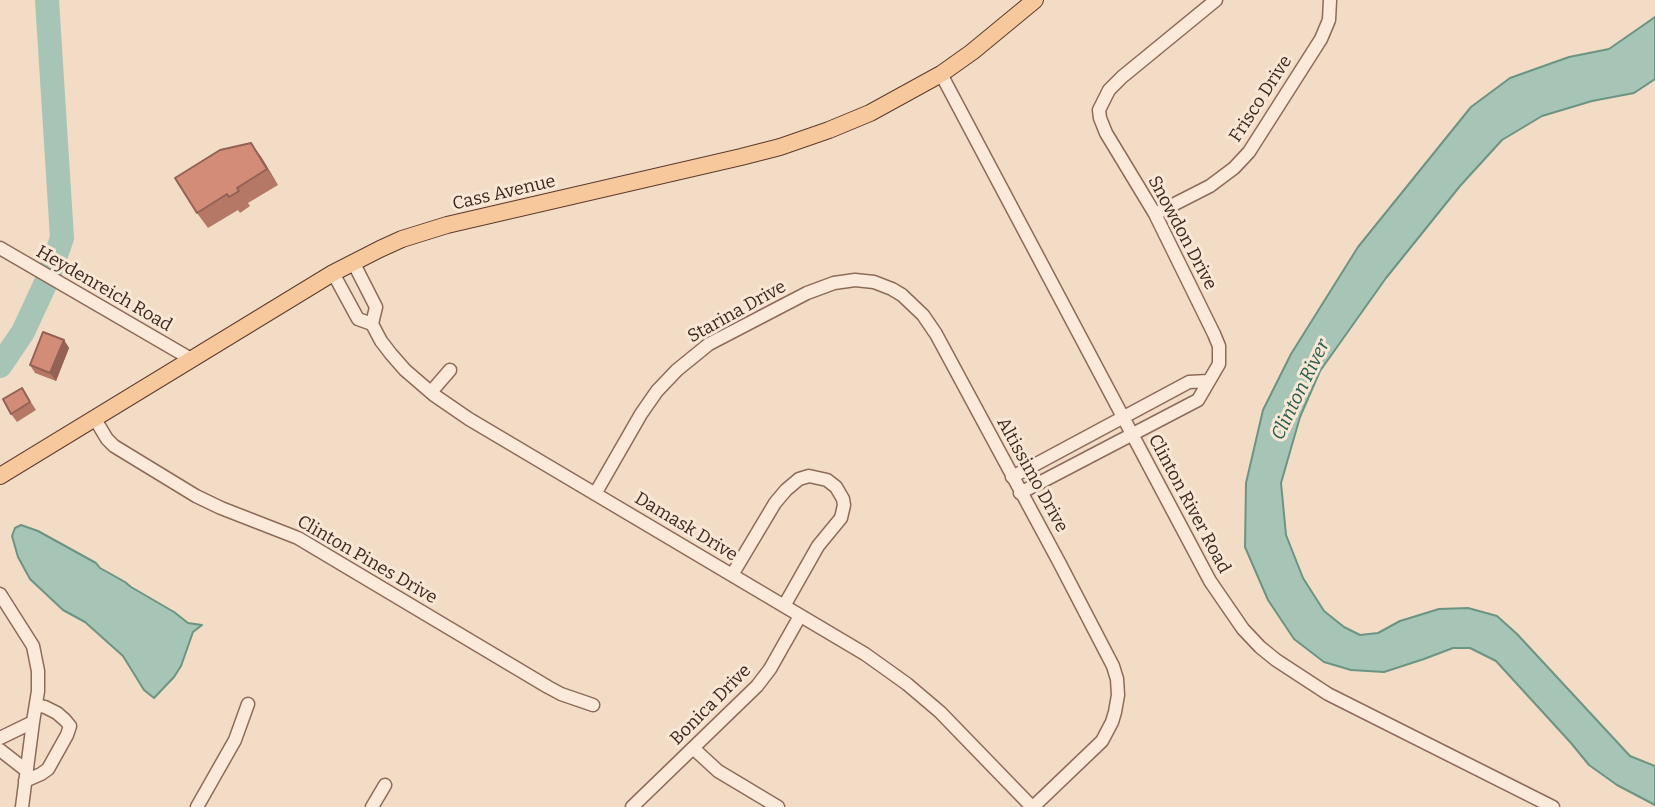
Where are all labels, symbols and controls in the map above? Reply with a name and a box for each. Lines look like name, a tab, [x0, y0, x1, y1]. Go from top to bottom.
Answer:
street label: Frisco Drive	[1225, 52, 1297, 146]
street label: Cass Avenue	[450, 171, 558, 215]
street label: Snowdon Drive	[1143, 172, 1221, 294]
street label: Heydenreich Road	[32, 241, 176, 337]
street label: Starina Drive	[684, 276, 790, 348]
water label: Clinton River	[1267, 336, 1335, 444]
street label: Altissimo Drive	[992, 414, 1072, 536]
street label: Clinton River Road	[1143, 431, 1235, 577]
street label: Damask Drive	[631, 488, 741, 566]
street label: Clinton Pines Drive	[293, 511, 441, 609]
street label: Bonica Drive	[666, 660, 756, 750]

